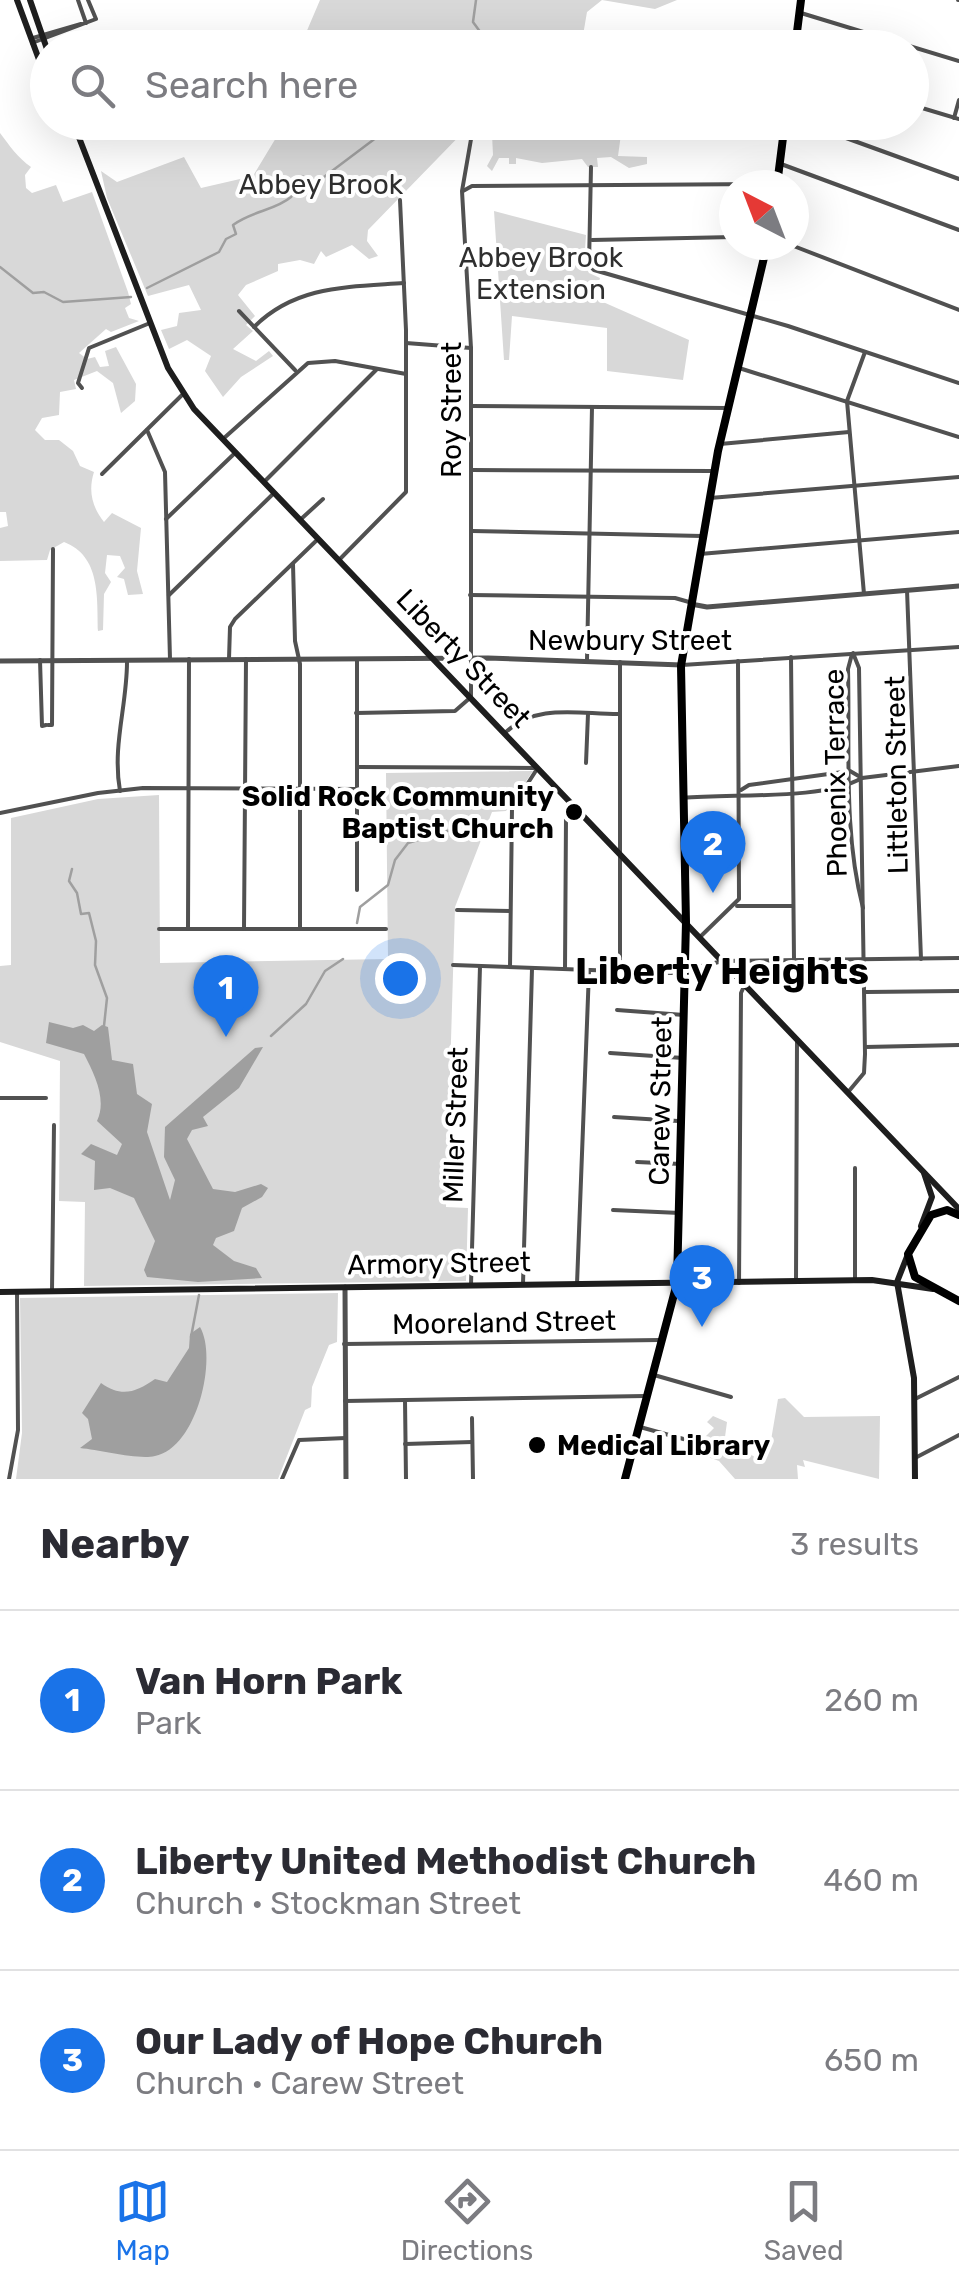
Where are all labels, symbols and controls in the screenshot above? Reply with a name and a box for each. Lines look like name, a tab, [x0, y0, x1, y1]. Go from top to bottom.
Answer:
search box	[30, 30, 929, 140]
icon: search	[65, 58, 120, 113]
text: Search here	[145, 62, 358, 108]
park label: Abbey Brook	[239, 168, 404, 201]
north arrow	[719, 170, 809, 260]
park label: Abbey Brook Extension	[459, 241, 624, 306]
street label: Roy Street	[435, 342, 468, 478]
street label: Liberty Street	[390, 583, 538, 734]
street label: Newbury Street	[528, 624, 732, 657]
street label: Phoenix Terrace	[817, 668, 854, 878]
street label: Littleton Street	[878, 675, 915, 875]
place label: Solid Rock Community Baptist Church	[242, 780, 554, 845]
marker: Solid Rock Community Baptist Church	[563, 801, 585, 823]
pin: 2	[680, 810, 746, 893]
district label: Liberty Heights	[575, 948, 869, 994]
your location	[375, 953, 426, 1004]
pin: 1	[194, 954, 258, 1037]
street label: Carew Street	[643, 1016, 678, 1186]
street label: Miller Street	[436, 1046, 475, 1204]
pin: 3	[670, 1244, 734, 1327]
street label: Armory Street	[347, 1245, 531, 1282]
street label: Mooreland Street	[392, 1304, 616, 1341]
place label: Medical Library	[557, 1429, 771, 1462]
marker: Medical Library	[526, 1434, 548, 1456]
text: Nearby	[40, 1519, 190, 1569]
text: 3 results	[790, 1525, 919, 1563]
text: Van Horn Park	[135, 1658, 403, 1704]
text: 1	[65, 1681, 80, 1719]
text: 260 m	[824, 1681, 919, 1719]
text: Park	[135, 1704, 202, 1742]
text: Liberty United Methodist Church	[135, 1838, 756, 1884]
text: 2	[62, 1861, 83, 1899]
text: 460 m	[823, 1861, 919, 1899]
text: Church · Stockman Street	[135, 1884, 521, 1922]
text: Our Lady of Hope Church	[135, 2018, 603, 2064]
text: 3	[62, 2041, 83, 2079]
text: 650 m	[824, 2041, 919, 2079]
text: Church · Carew Street	[135, 2064, 464, 2102]
tab: Map	[115, 2174, 170, 2267]
tab: Directions	[401, 2174, 533, 2267]
tab: Saved	[764, 2174, 844, 2267]

